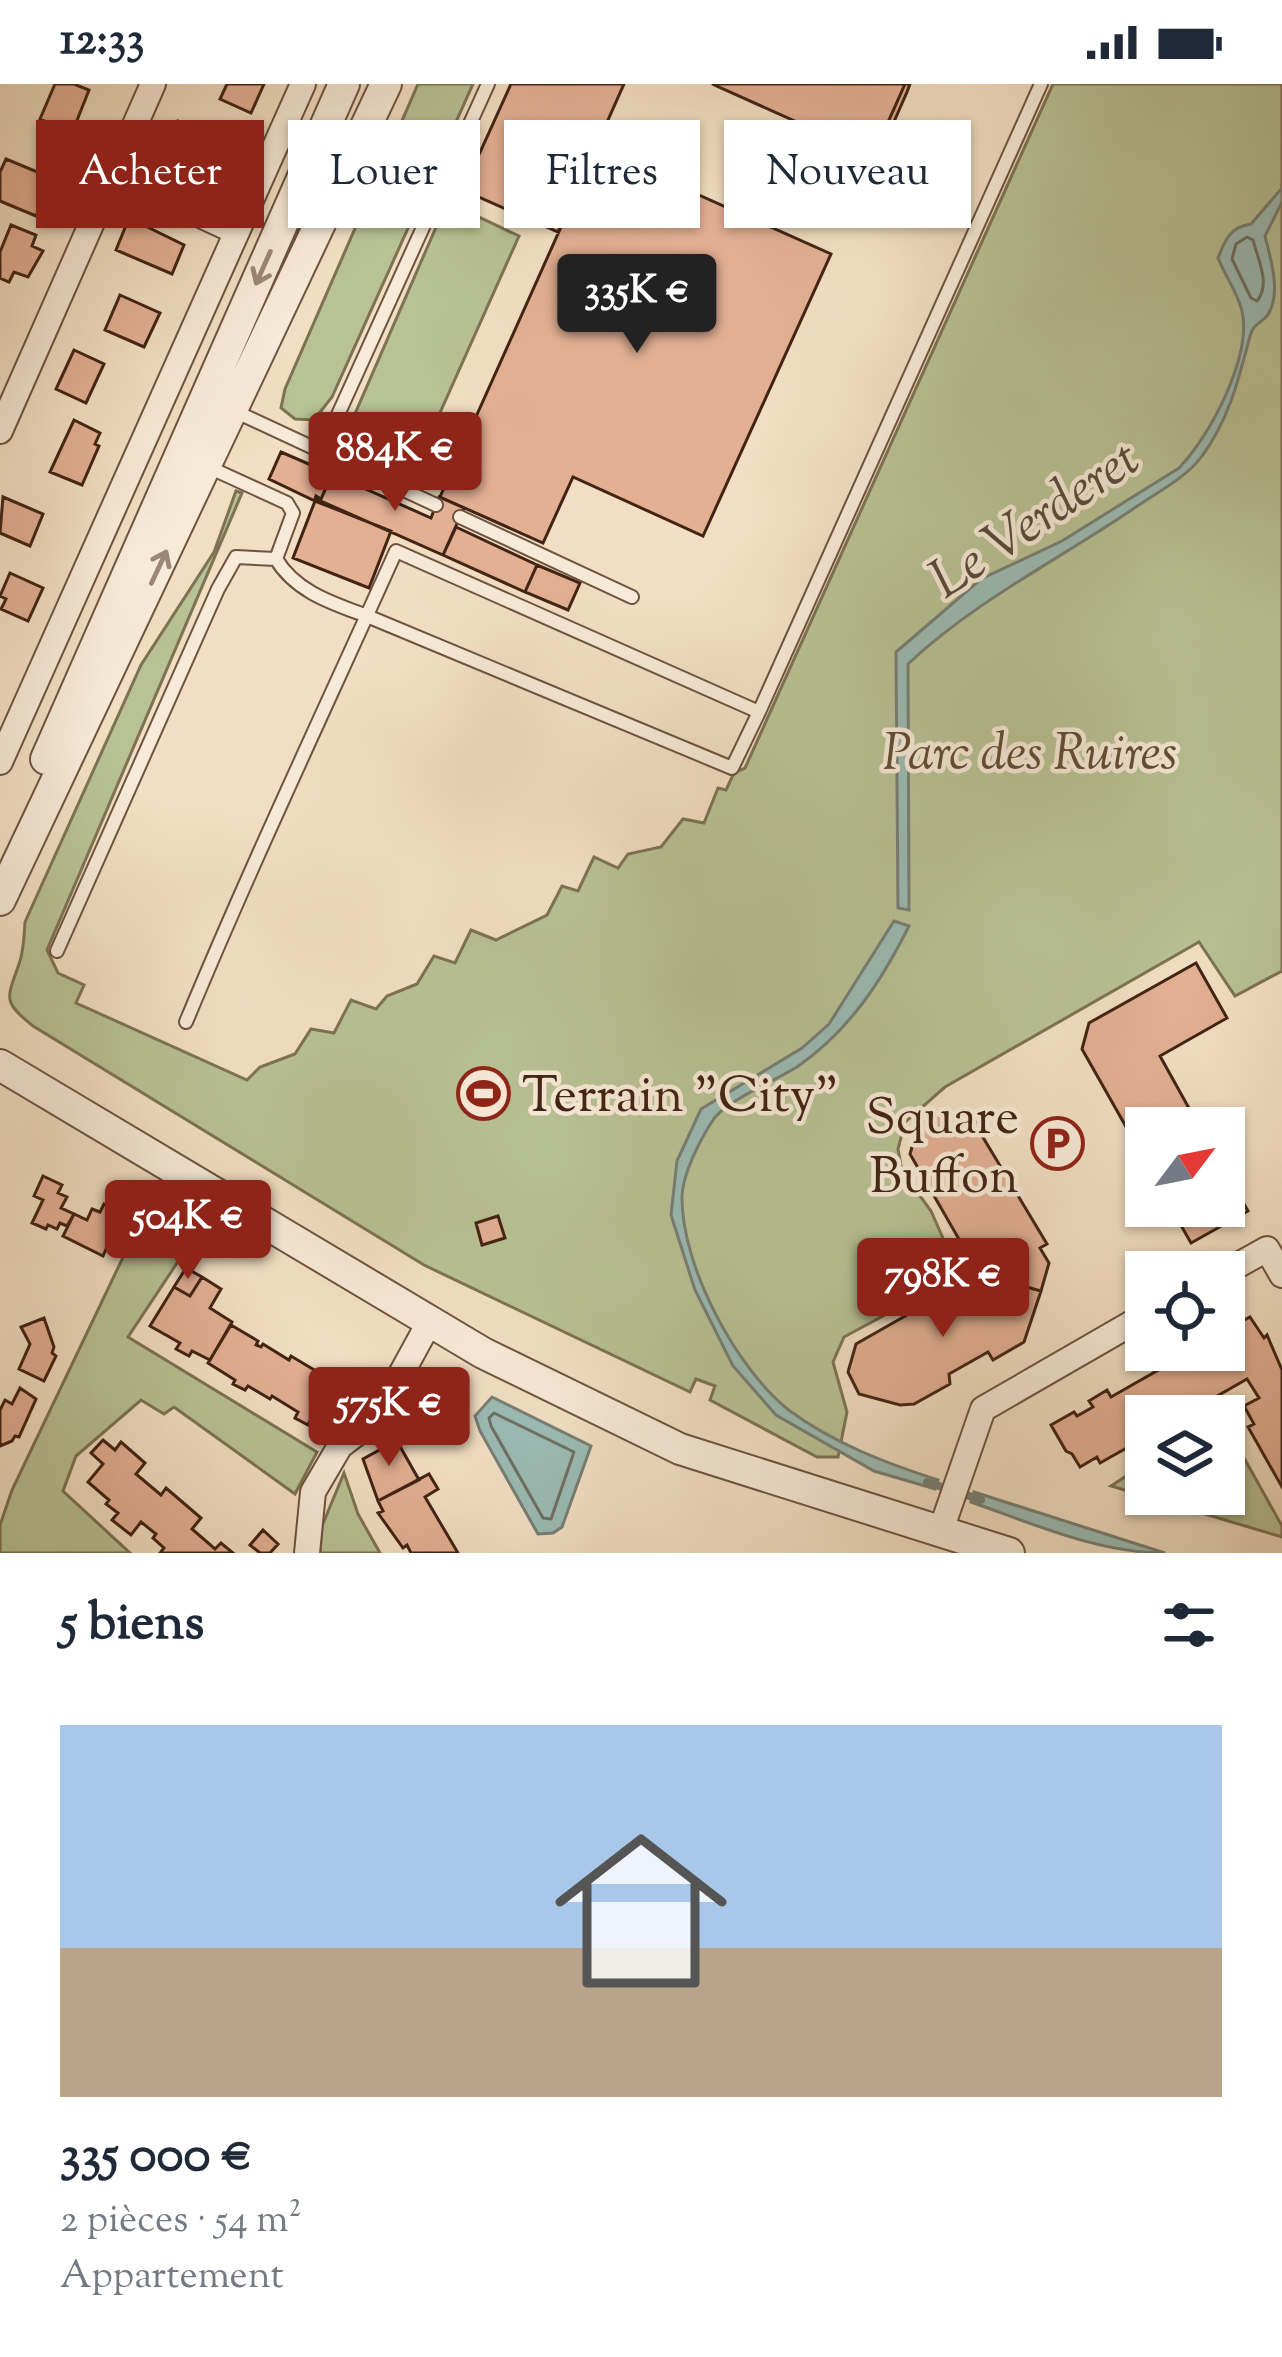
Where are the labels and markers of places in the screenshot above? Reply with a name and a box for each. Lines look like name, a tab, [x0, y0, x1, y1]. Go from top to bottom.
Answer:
pin: 335K €	[539, 254, 735, 356]
pin: 884K €	[297, 412, 493, 514]
place label: Terrain "City"	[522, 1062, 839, 1135]
sports icon: Terrain "City"	[455, 1065, 511, 1121]
place label: Square Buffon	[866, 1084, 1019, 1216]
parking icon: Square Buffon	[1030, 1116, 1086, 1172]
pin: 504K €	[90, 1180, 286, 1282]
pin: 798K €	[845, 1238, 1041, 1340]
pin: 575K €	[291, 1367, 487, 1469]

